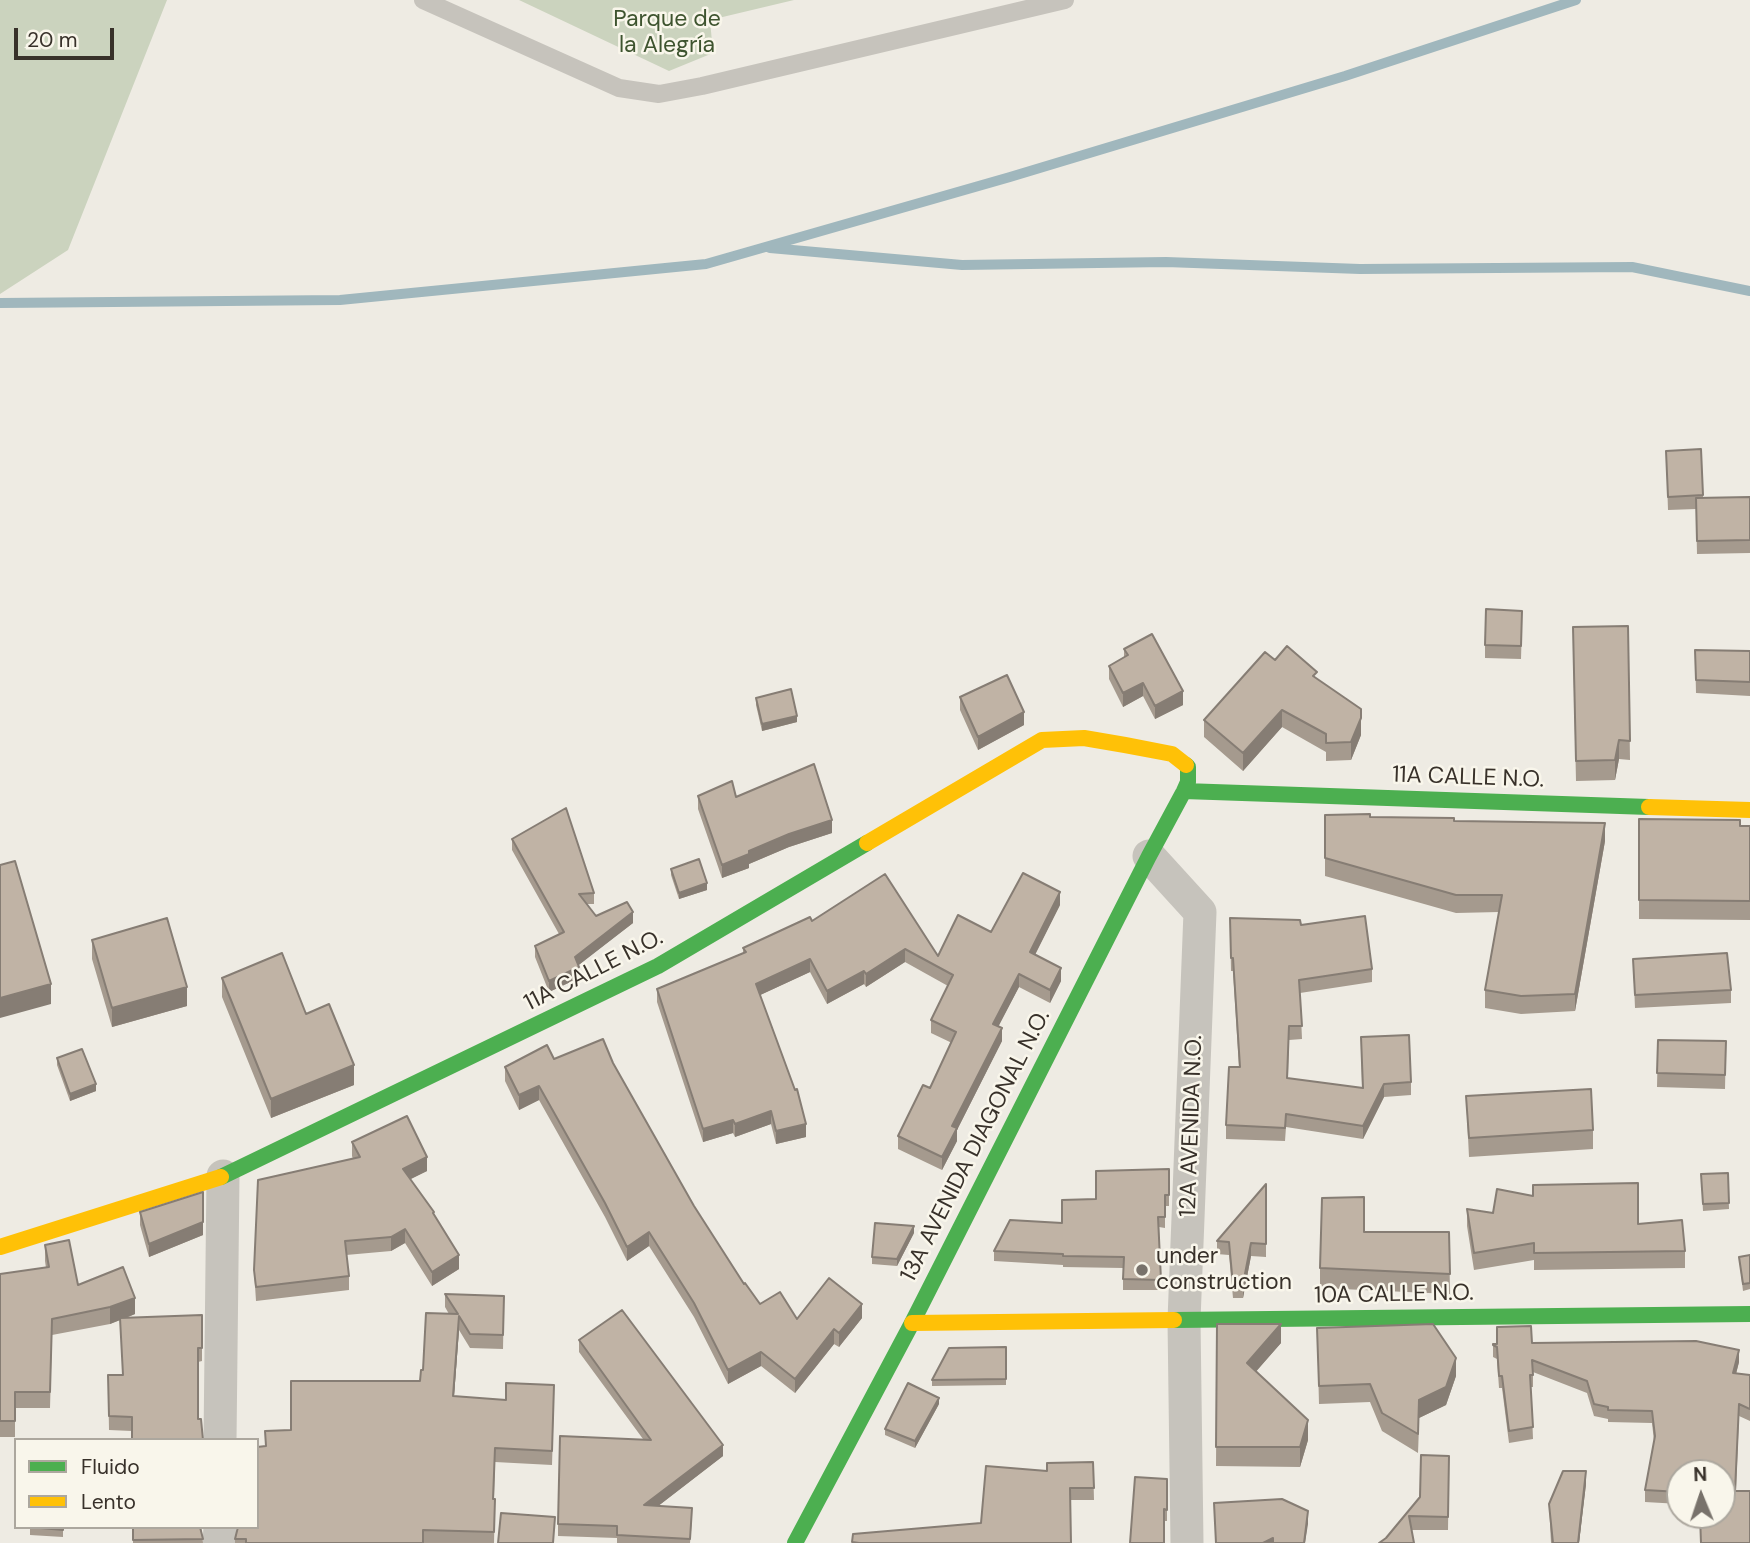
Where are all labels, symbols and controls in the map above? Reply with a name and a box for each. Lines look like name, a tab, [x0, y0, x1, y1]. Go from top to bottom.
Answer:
park label: Parque de la Alegría	[613, 6, 721, 60]
scale bar	[18, 14, 117, 58]
text: 20 m	[27, 26, 78, 54]
street label: 11A CALLE N.O.	[1392, 762, 1544, 794]
street label: 11A CALLE N.O.	[520, 924, 668, 1018]
street label: 13A AVENIDA DIAGONAL N.O.	[895, 1005, 1057, 1287]
street label: 12A AVENIDA N.O.	[1175, 1035, 1209, 1217]
place label: under construction	[1156, 1243, 1292, 1297]
marker: under construction	[1134, 1262, 1150, 1278]
street label: 10A CALLE N.O.	[1314, 1280, 1474, 1310]
legend	[14, 1438, 259, 1529]
text: Fluido	[81, 1453, 140, 1481]
north arrow	[1666, 1459, 1736, 1529]
text: N	[1693, 1462, 1708, 1487]
text: Lento	[81, 1488, 136, 1516]

